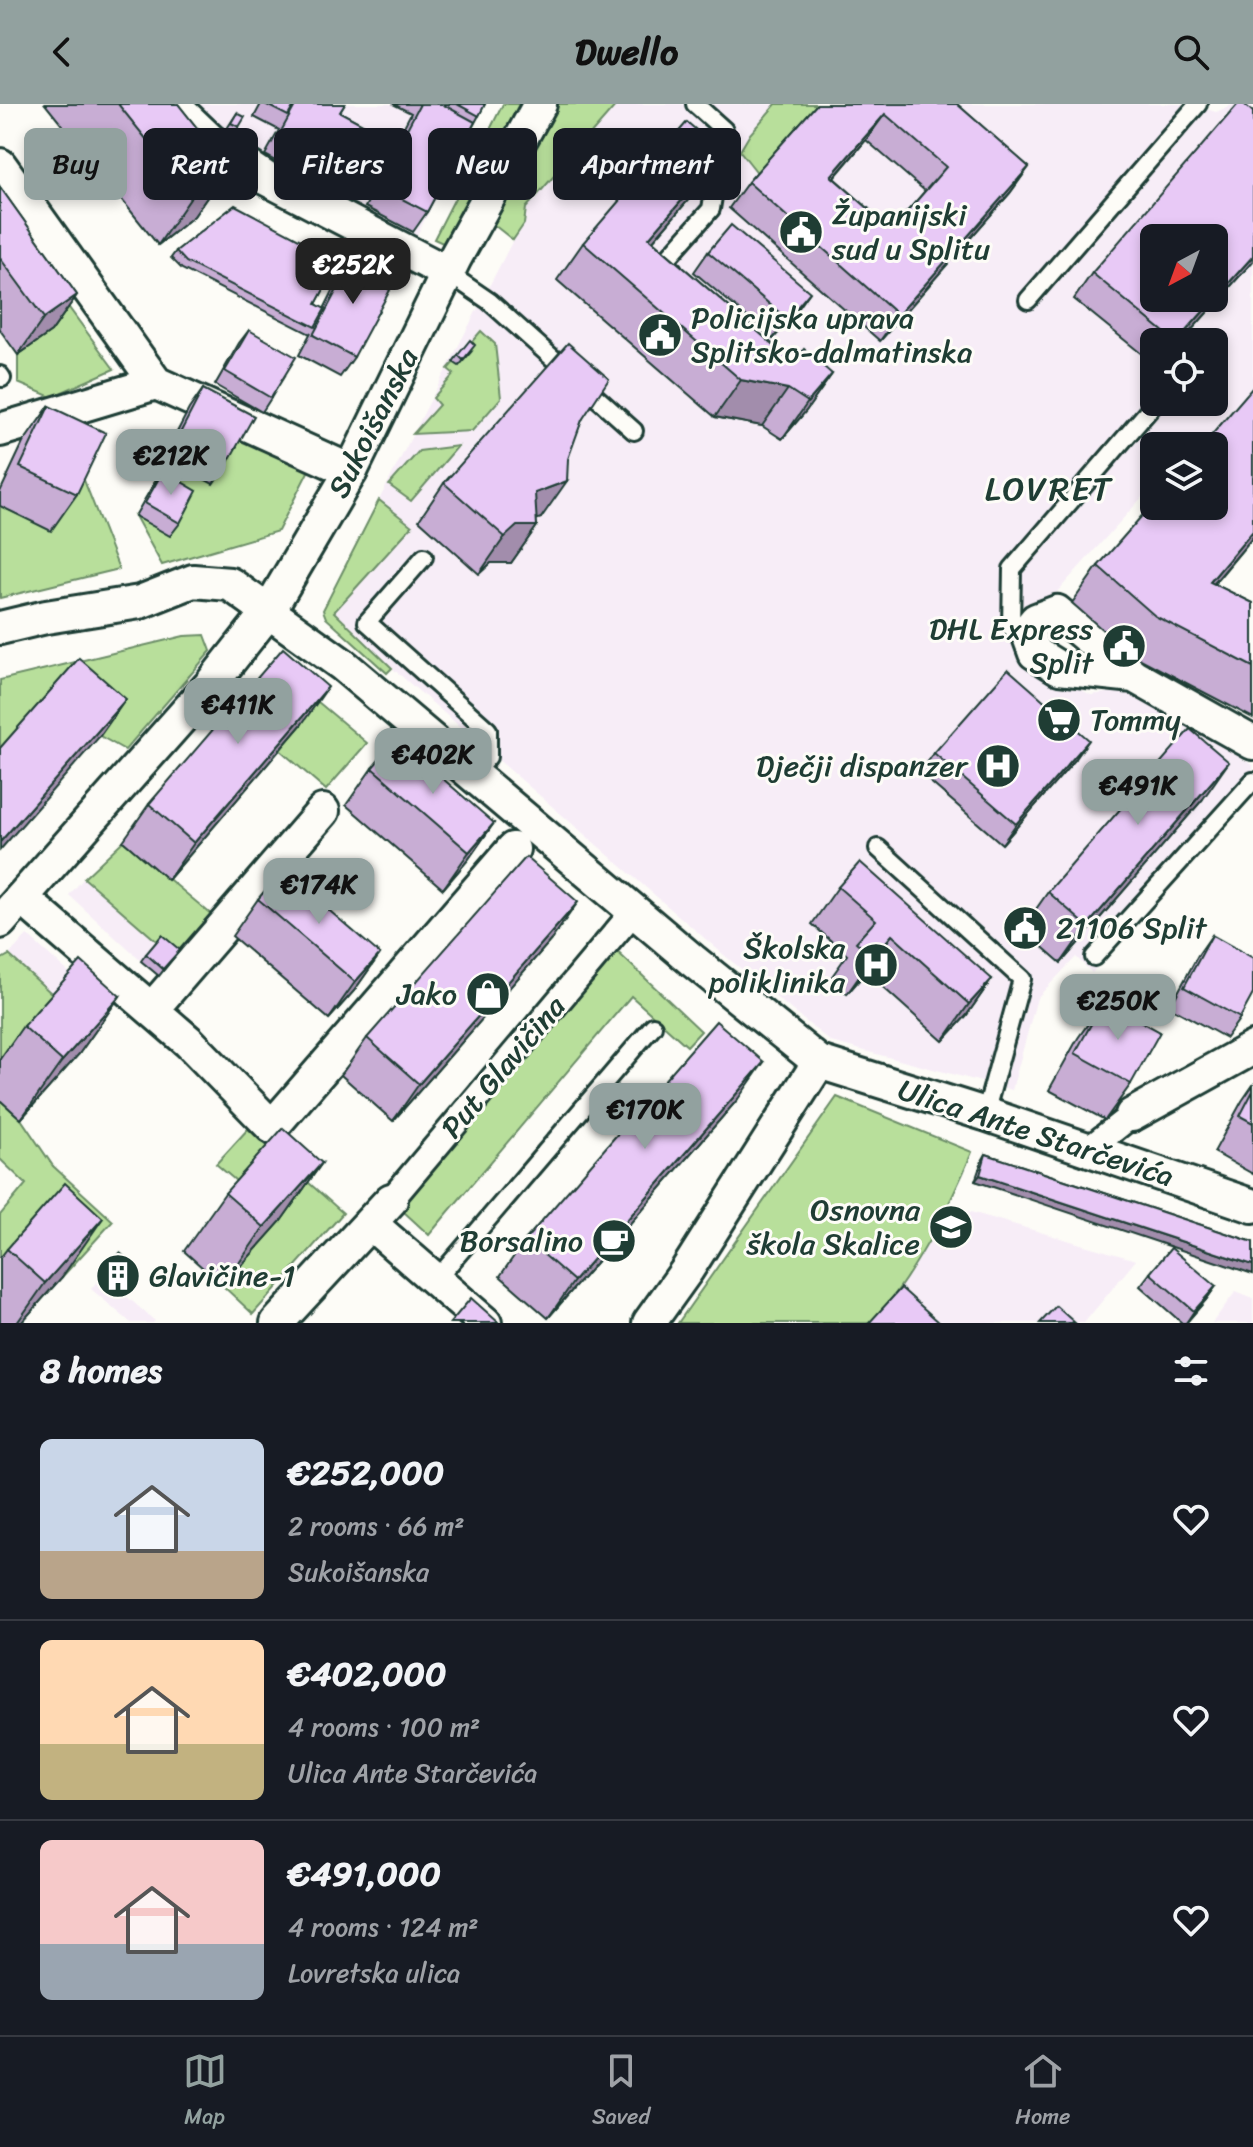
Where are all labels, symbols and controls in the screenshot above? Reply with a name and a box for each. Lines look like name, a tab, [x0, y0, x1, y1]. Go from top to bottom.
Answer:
text: Dwello	[575, 20, 678, 84]
icon: back	[40, 30, 84, 74]
icon: search	[1169, 30, 1213, 74]
chip: Buy	[24, 128, 127, 200]
chip: Rent	[143, 128, 258, 200]
chip: Filters	[274, 128, 412, 200]
chip: New	[428, 128, 537, 200]
chip: Apartment	[553, 128, 741, 200]
place label: Županijski sud u Splitu	[831, 188, 990, 276]
public building icon: Županijski sud u Splitu	[777, 208, 825, 256]
north arrow	[1140, 224, 1228, 312]
map controls	[1140, 224, 1228, 520]
pin: €252K	[297, 238, 409, 306]
text: €252K	[314, 241, 392, 287]
place label: Policijska uprava Splitsko-dalmatinska	[691, 291, 972, 379]
public building icon: Policijska uprava Splitsko-dalmatinska	[636, 311, 684, 359]
button: locate	[1140, 328, 1228, 416]
street label: Sukoišanska	[312, 337, 434, 508]
pin: €212K	[115, 429, 227, 497]
text: €212K	[134, 432, 208, 478]
button: layers	[1140, 432, 1228, 520]
district label: LOVRET	[985, 459, 1113, 519]
place label: DHL Express Split	[929, 602, 1095, 690]
public building icon: DHL Express Split	[1100, 622, 1148, 670]
pin: €411K	[182, 678, 294, 746]
text: €411K	[202, 681, 274, 727]
place label: Tommy	[1090, 693, 1181, 747]
supermarket icon: Tommy	[1035, 696, 1083, 744]
pin: €402K	[377, 728, 489, 796]
text: €402K	[393, 731, 473, 777]
place label: Dječji dispanzer	[756, 739, 969, 793]
hospital icon: Dječji dispanzer	[974, 742, 1022, 790]
pin: €491K	[1082, 759, 1194, 827]
text: €491K	[1100, 762, 1176, 808]
pin: €174K	[263, 858, 375, 926]
text: €174K	[281, 861, 357, 907]
place label: 21106 Split	[1056, 901, 1208, 955]
public building icon: 21106 Split	[1001, 904, 1049, 952]
place label: Školska poliklinika	[707, 921, 846, 1009]
hospital icon: Školska poliklinika	[852, 941, 900, 989]
place label: Jako	[396, 967, 457, 1021]
shop icon: Jako	[464, 970, 512, 1018]
pin: €250K	[1062, 974, 1174, 1042]
text: €250K	[1078, 977, 1158, 1023]
street label: Put Glavičina	[426, 982, 580, 1151]
street label: Ulica Ante Starčevića	[891, 1063, 1181, 1203]
pin: €170K	[589, 1083, 701, 1151]
text: €170K	[607, 1086, 683, 1132]
place label: Osnovna škola Skalice	[746, 1183, 921, 1271]
school or university icon: Osnovna škola Skalice	[927, 1203, 975, 1251]
place label: Borsalino	[459, 1214, 583, 1268]
cafe icon: Borsalino	[590, 1217, 638, 1265]
place label: Glavičine-1	[149, 1249, 295, 1303]
building icon: Glavičine-1	[94, 1252, 142, 1300]
text: 8 homes	[40, 1341, 162, 1401]
icon: filters	[1169, 1349, 1213, 1393]
text: €252,000	[288, 1443, 444, 1503]
icon: home	[104, 1471, 200, 1567]
icon: heart	[1169, 1497, 1213, 1541]
text: 2 rooms · 66 m²	[288, 1503, 464, 1549]
text: Sukoišanska	[288, 1549, 429, 1595]
text: €402,000	[288, 1644, 447, 1704]
icon: home	[104, 1672, 200, 1768]
icon: heart	[1169, 1698, 1213, 1742]
text: 4 rooms · 100 m²	[288, 1704, 480, 1750]
text: Ulica Ante Starčevića	[288, 1750, 537, 1796]
text: €491,000	[288, 1844, 441, 1904]
icon: home	[104, 1872, 200, 1968]
icon: heart	[1169, 1898, 1213, 1942]
text: 4 rooms · 124 m²	[288, 1904, 479, 1950]
text: Lovretska ulica	[288, 1950, 460, 1996]
tab: Map	[183, 2049, 227, 2136]
tab: Saved	[592, 2049, 650, 2136]
tab: Home	[1015, 2049, 1070, 2136]

